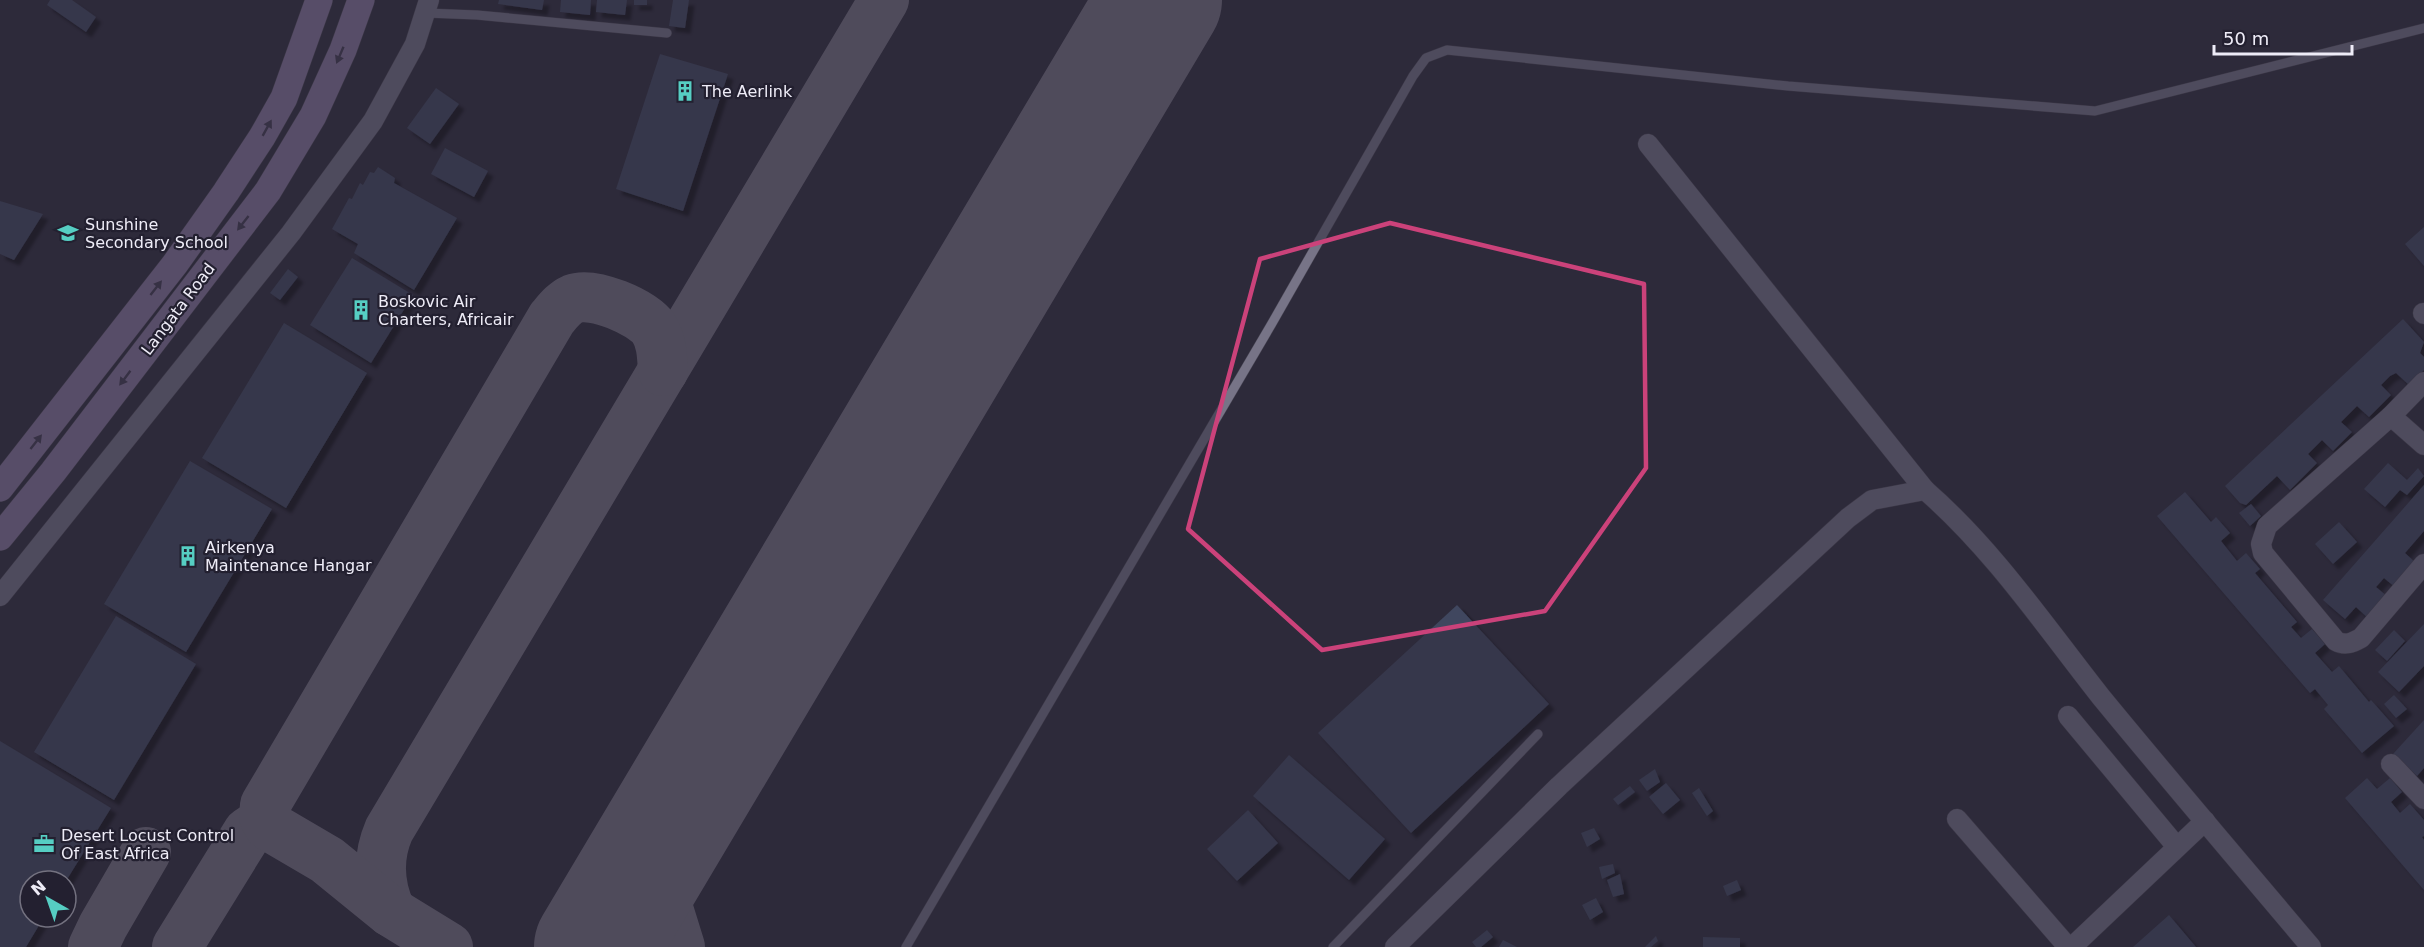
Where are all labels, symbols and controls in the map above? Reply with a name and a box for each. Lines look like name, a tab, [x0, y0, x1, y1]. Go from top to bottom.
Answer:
scale bar	[2214, 18, 2352, 56]
text: 50 m	[2223, 28, 2269, 49]
one-way arrow	[336, 46, 345, 63]
building icon: The Aerlink	[673, 79, 697, 103]
place label: The Aerlink	[701, 82, 793, 101]
one-way arrow	[262, 119, 272, 136]
place label: Sunshine Secondary School	[85, 215, 228, 252]
one-way arrow	[237, 215, 250, 231]
school or university icon: Sunshine Secondary School	[56, 221, 80, 245]
street label: Langata Road	[137, 259, 219, 359]
one-way arrow	[150, 281, 162, 296]
place label: Boskovic Air Charters, Africair	[378, 292, 514, 329]
building icon: Boskovic Air Charters, Africair	[349, 298, 373, 322]
one-way arrow	[119, 370, 131, 385]
one-way arrow	[30, 434, 43, 450]
place label: Airkenya Maintenance Hangar	[205, 538, 372, 575]
building icon: Airkenya Maintenance Hangar	[176, 544, 200, 568]
place label: Desert Locust Control Of East Africa	[61, 826, 234, 863]
office icon: Desert Locust Control Of East Africa	[32, 832, 56, 856]
north arrow	[18, 869, 78, 929]
text: N	[27, 876, 50, 899]

